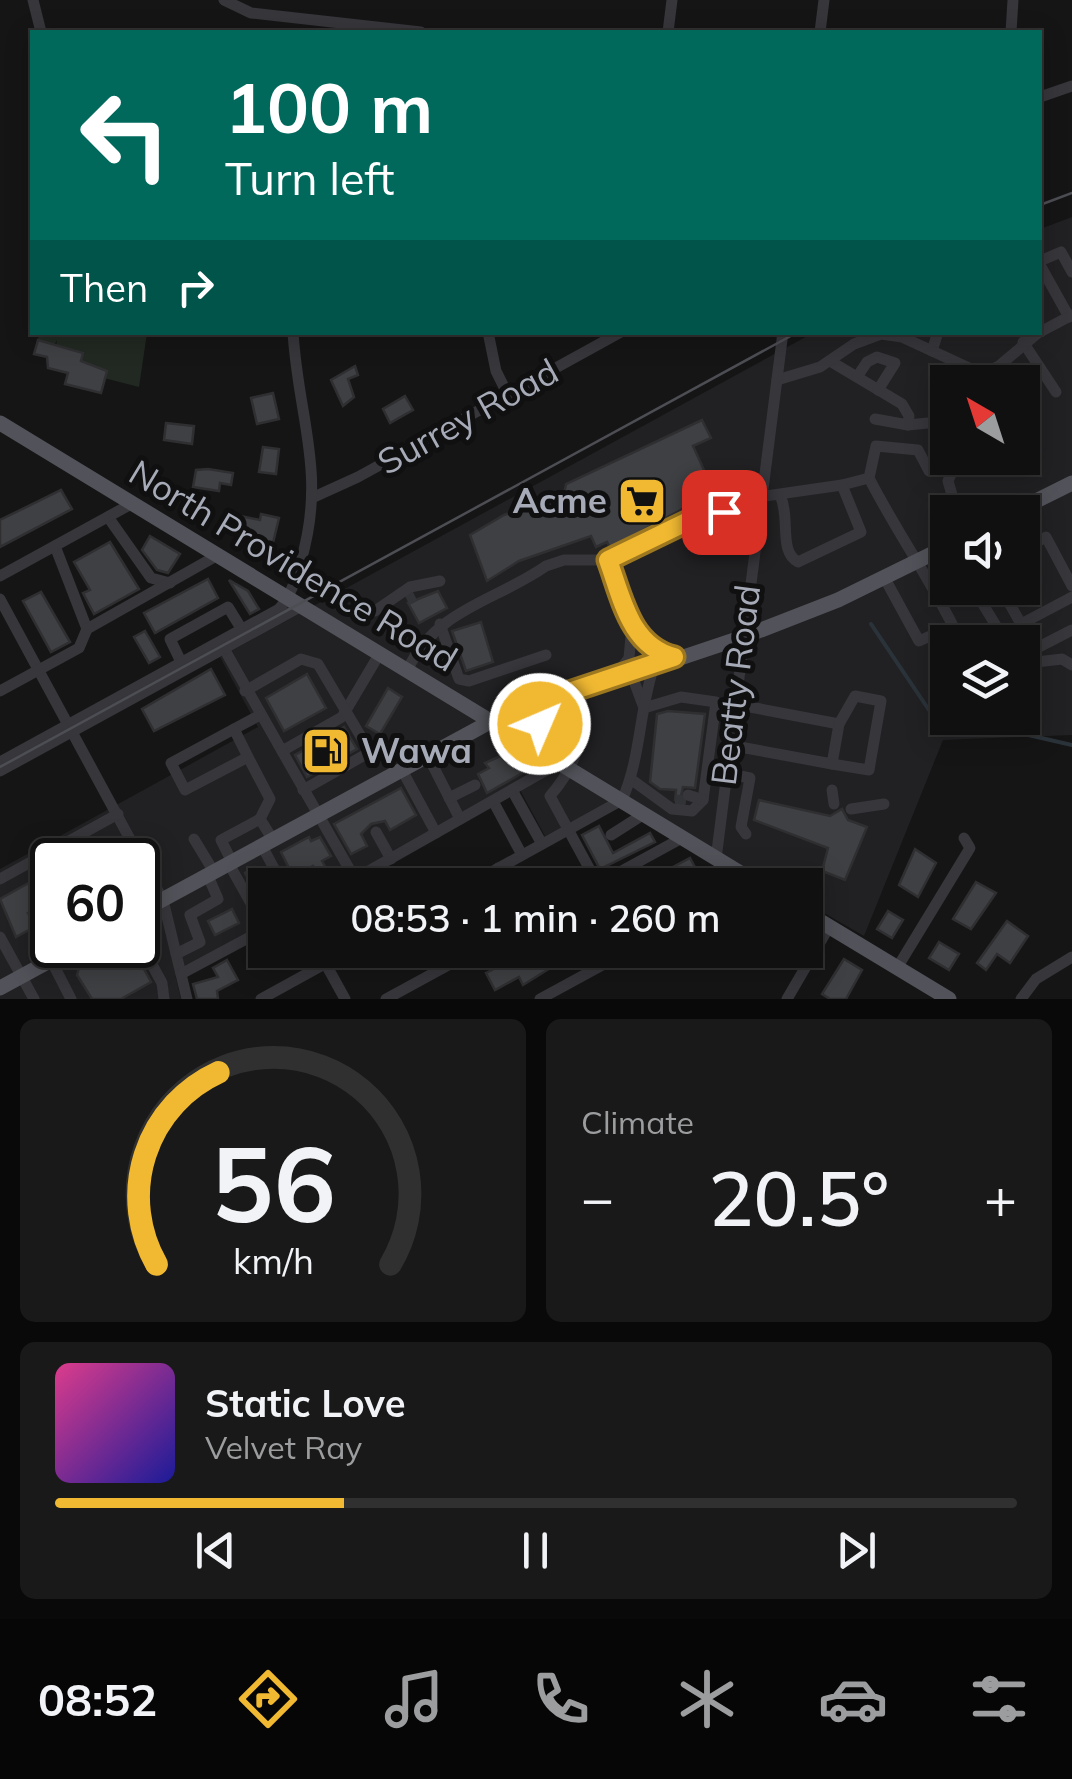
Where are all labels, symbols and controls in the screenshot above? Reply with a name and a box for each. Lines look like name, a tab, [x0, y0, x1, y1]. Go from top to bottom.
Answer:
text: 100 m	[225, 63, 433, 151]
icon: left	[60, 70, 190, 200]
text: Turn left	[225, 150, 394, 206]
icon: right	[168, 260, 223, 315]
text: Then	[60, 264, 148, 312]
street label: Surrey Road	[370, 349, 565, 484]
north arrow	[930, 365, 1040, 475]
map controls	[930, 365, 1040, 735]
street label: North Providence Road	[122, 450, 465, 681]
pin	[682, 470, 767, 555]
supermarket icon: Acme	[616, 475, 668, 527]
place label: Acme	[513, 478, 607, 522]
icon: arrive	[697, 485, 752, 540]
button: sound	[930, 495, 1040, 605]
street label: Beatty Road	[701, 582, 769, 788]
button: layers	[930, 625, 1040, 735]
position arrow	[488, 672, 592, 776]
fuel station icon: Wawa	[300, 725, 352, 777]
place label: Wawa	[361, 728, 472, 772]
speed limit sign: 60	[30, 838, 160, 968]
text: 08:53 · 1 min · 260 m	[350, 894, 721, 942]
text: Climate	[581, 1102, 694, 1142]
text: 56	[211, 1117, 335, 1248]
text: 20.5°	[709, 1151, 889, 1245]
text: −	[581, 1163, 614, 1232]
text: +	[984, 1163, 1017, 1232]
text: km/h	[233, 1238, 313, 1283]
text: Static Love	[205, 1379, 406, 1427]
text: Velvet Ray	[205, 1427, 362, 1467]
icon: previous	[188, 1523, 243, 1578]
icon: pause	[508, 1523, 563, 1578]
icon: next	[829, 1523, 884, 1578]
icon: directions	[233, 1664, 303, 1734]
icon: music	[379, 1664, 449, 1734]
icon: phone	[526, 1664, 596, 1734]
icon: climate	[672, 1664, 742, 1734]
icon: car	[818, 1664, 888, 1734]
icon: filters	[964, 1664, 1034, 1734]
text: 08:52	[38, 1671, 157, 1727]

